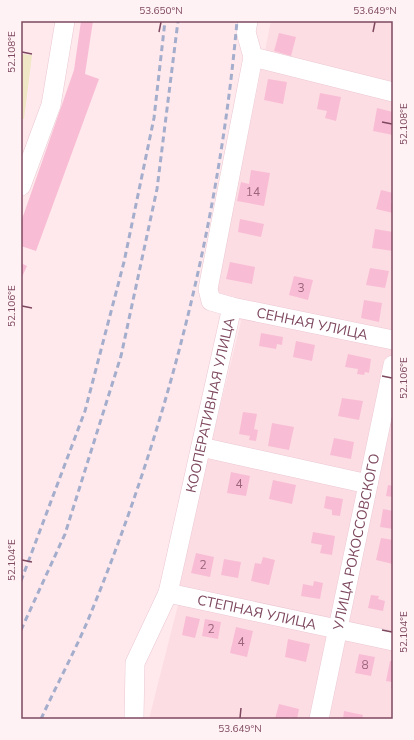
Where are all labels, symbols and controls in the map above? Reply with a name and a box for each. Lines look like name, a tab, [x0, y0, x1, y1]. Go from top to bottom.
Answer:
text: 53.650°N	[139, 4, 183, 18]
text: 53.649°N	[353, 4, 397, 18]
text: 52.108°E	[5, 31, 19, 73]
text: 52.108°E	[397, 103, 411, 145]
house number: 14	[246, 184, 260, 200]
house number: 3	[297, 280, 305, 296]
text: 52.106°E	[5, 285, 19, 327]
street label: СЕННАЯ УЛИЦА	[255, 303, 370, 345]
street label: КООПЕРАТИВНАЯ УЛИЦА	[182, 316, 239, 495]
text: 52.106°E	[397, 357, 411, 399]
street label: УЛИЦА РОКОССОВСКОГО	[329, 452, 384, 633]
house number: 4	[235, 476, 243, 492]
text: 52.104°E	[5, 539, 19, 581]
house number: 2	[199, 557, 207, 573]
street label: СТЕПНАЯ УЛИЦА	[196, 591, 318, 634]
text: 52.104°E	[397, 611, 411, 653]
house number: 2	[207, 621, 215, 637]
house number: 4	[237, 634, 245, 650]
house number: 8	[361, 657, 369, 673]
text: 53.649°N	[218, 722, 262, 736]

